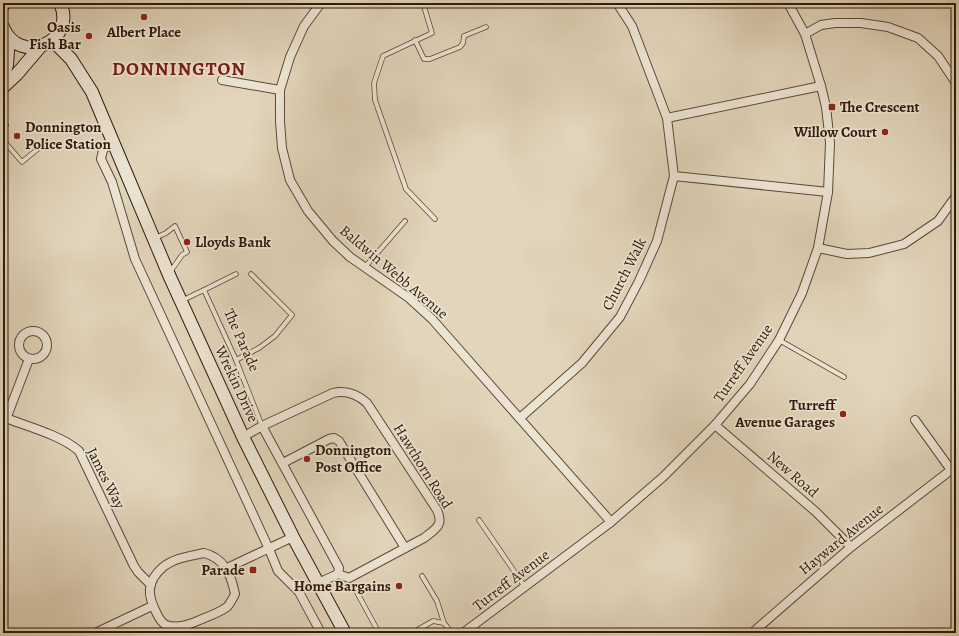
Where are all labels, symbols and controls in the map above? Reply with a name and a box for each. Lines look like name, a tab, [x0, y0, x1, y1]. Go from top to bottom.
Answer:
marker: Albert Place	[139, 12, 149, 22]
place label: Oasis Fish Bar	[29, 17, 81, 54]
place label: Albert Place	[106, 22, 181, 42]
marker: Oasis Fish Bar	[84, 31, 94, 41]
district label: DONNINGTON	[112, 56, 246, 82]
place label: The Crescent	[840, 97, 920, 117]
marker: The Crescent	[827, 102, 837, 112]
place label: Donnington Police Station	[25, 117, 111, 154]
place label: Willow Court	[793, 122, 877, 142]
marker: Willow Court	[880, 127, 890, 137]
marker: Donnington Police Station	[12, 131, 22, 141]
street label: Baldwin Webb Avenue	[335, 221, 453, 324]
place label: Lloyds Bank	[195, 232, 271, 252]
street label: Church Walk	[597, 234, 651, 314]
marker: Lloyds Bank	[182, 237, 192, 247]
street label: The Parade	[219, 305, 265, 375]
street label: Turreff Avenue	[709, 320, 777, 406]
street label: Wrekin Drive	[210, 342, 264, 426]
place label: Turreff Avenue Garages	[734, 395, 837, 432]
marker: Turreff Avenue Garages	[838, 409, 848, 419]
street label: Hawthorn Road	[389, 420, 458, 513]
place label: Donnington Post Office	[315, 440, 392, 477]
street label: James Way	[82, 444, 130, 512]
street label: New Road	[763, 446, 824, 502]
marker: Donnington Post Office	[302, 454, 312, 464]
street label: Hayward Avenue	[795, 499, 888, 579]
street label: Turreff Avenue	[469, 544, 554, 615]
place label: Parade	[201, 560, 245, 580]
marker: Parade	[248, 565, 258, 575]
place label: Home Bargains	[294, 576, 391, 596]
marker: Home Bargains	[394, 581, 404, 591]

